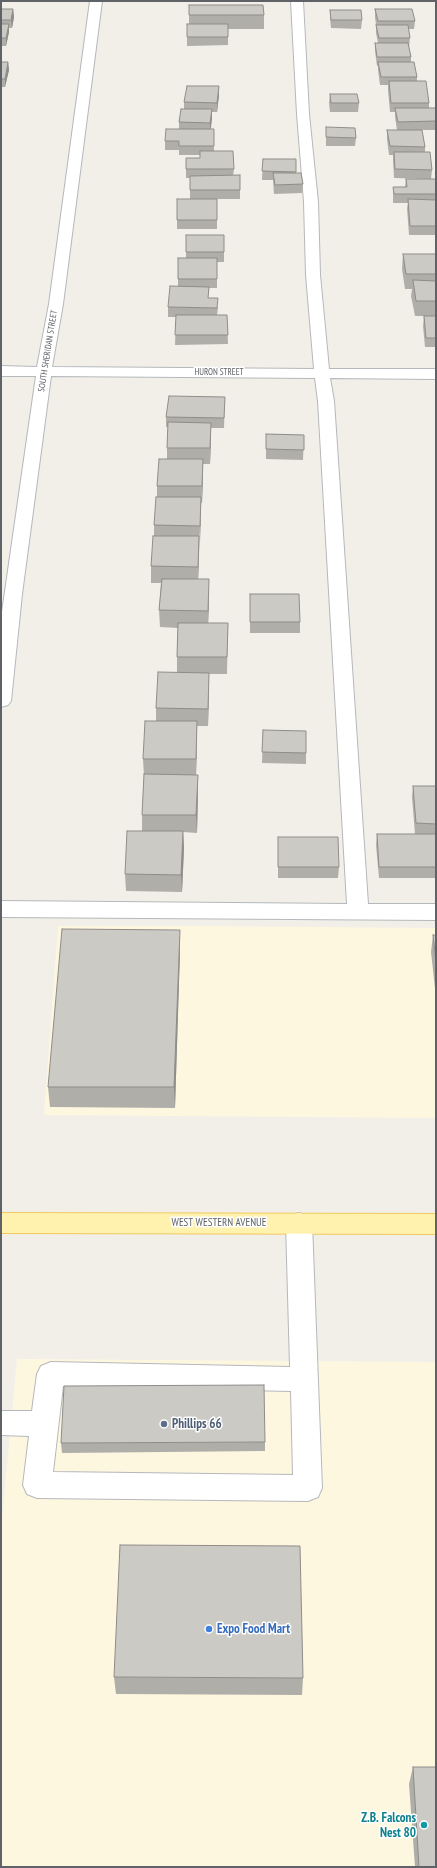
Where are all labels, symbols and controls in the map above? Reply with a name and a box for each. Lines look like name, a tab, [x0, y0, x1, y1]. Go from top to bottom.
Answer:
street label: SOUTH SHERIDAN STREET	[36, 309, 60, 393]
street label: HURON STREET	[194, 367, 244, 377]
street label: WEST WESTERN AVENUE	[171, 1216, 267, 1230]
place label: Phillips 66	[172, 1416, 222, 1432]
marker: Phillips 66	[159, 1419, 169, 1429]
place label: Expo Food Mart	[217, 1621, 290, 1637]
marker: Expo Food Mart	[204, 1624, 214, 1634]
place label: Z.B. Falcons Nest 80	[361, 1810, 416, 1841]
marker: Z.B. Falcons Nest 80	[419, 1820, 429, 1830]

